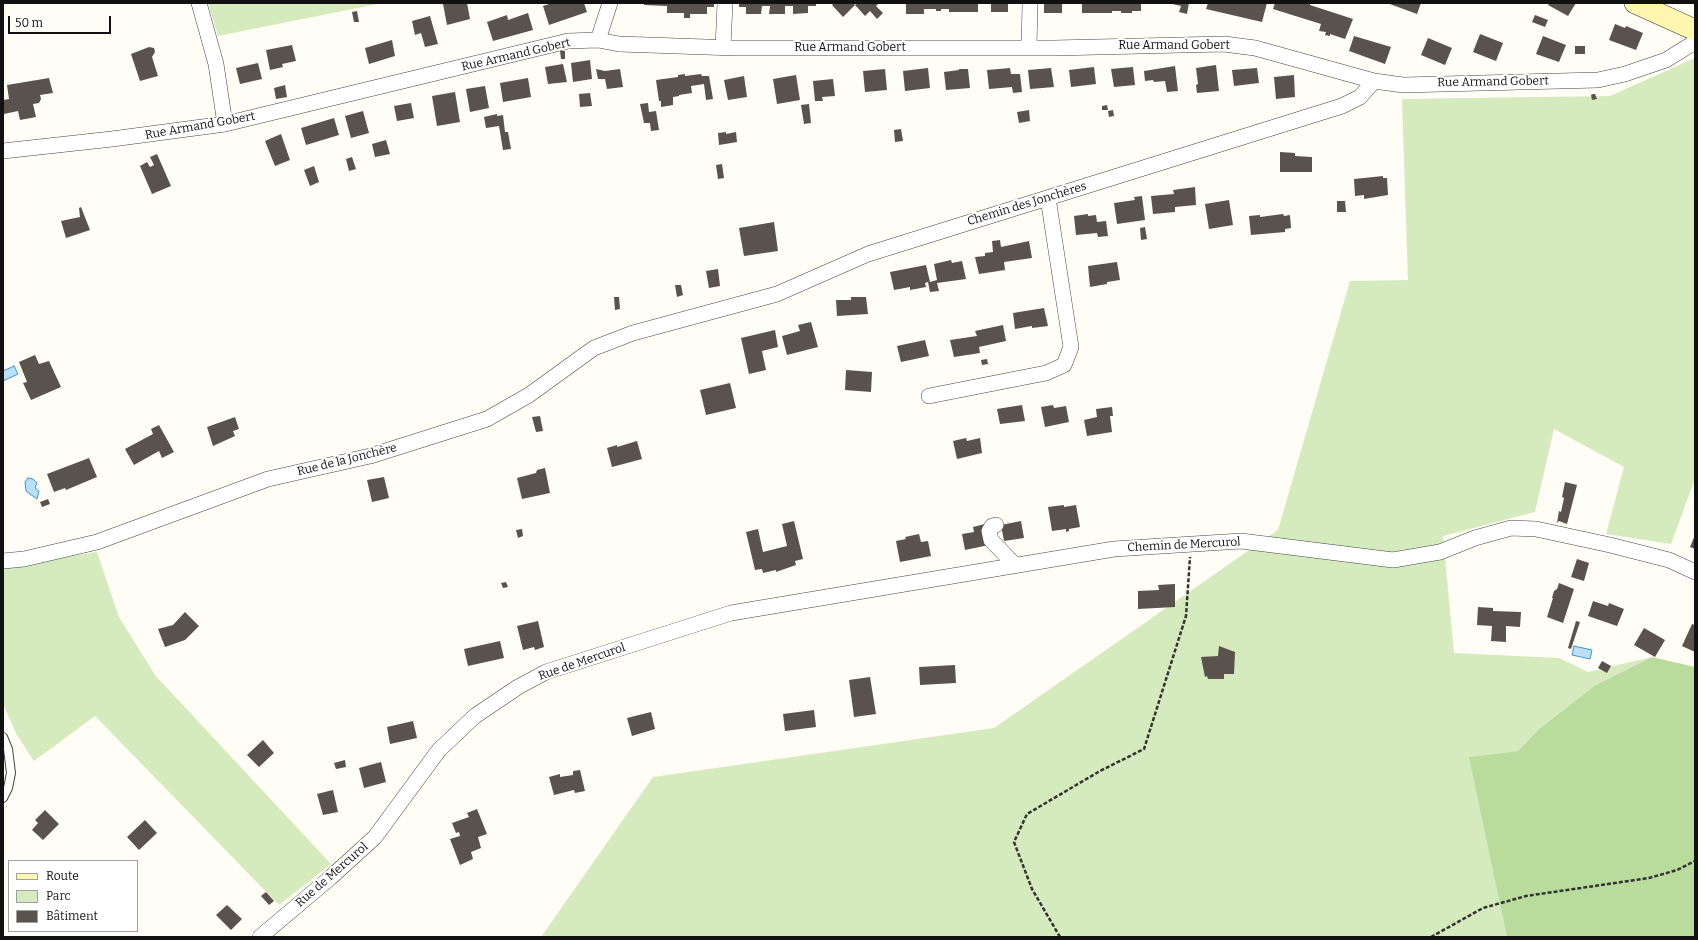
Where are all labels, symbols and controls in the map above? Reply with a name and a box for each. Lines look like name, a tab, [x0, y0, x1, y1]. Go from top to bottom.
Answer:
scale bar	[10, 8, 113, 34]
text: 50 m	[15, 16, 43, 30]
street label: Rue Armand Gobert	[460, 35, 572, 75]
street label: Rue Armand Gobert	[1118, 39, 1230, 53]
street label: Rue Armand Gobert	[794, 41, 906, 55]
street label: Rue Armand Gobert	[1437, 74, 1549, 90]
street label: Rue Armand Gobert	[144, 109, 256, 143]
street label: Chemin des Jonchères	[966, 179, 1088, 229]
street label: Rue de la Jonchère	[296, 441, 398, 479]
street label: Chemin de Mercurol	[1127, 535, 1241, 555]
street label: Rue de Mercurol	[537, 640, 627, 684]
street label: Rue de Mercurol	[293, 840, 371, 910]
legend	[8, 860, 138, 932]
text: Route	[46, 869, 79, 883]
text: Parc	[46, 889, 71, 903]
text: Bâtiment	[46, 909, 98, 923]

